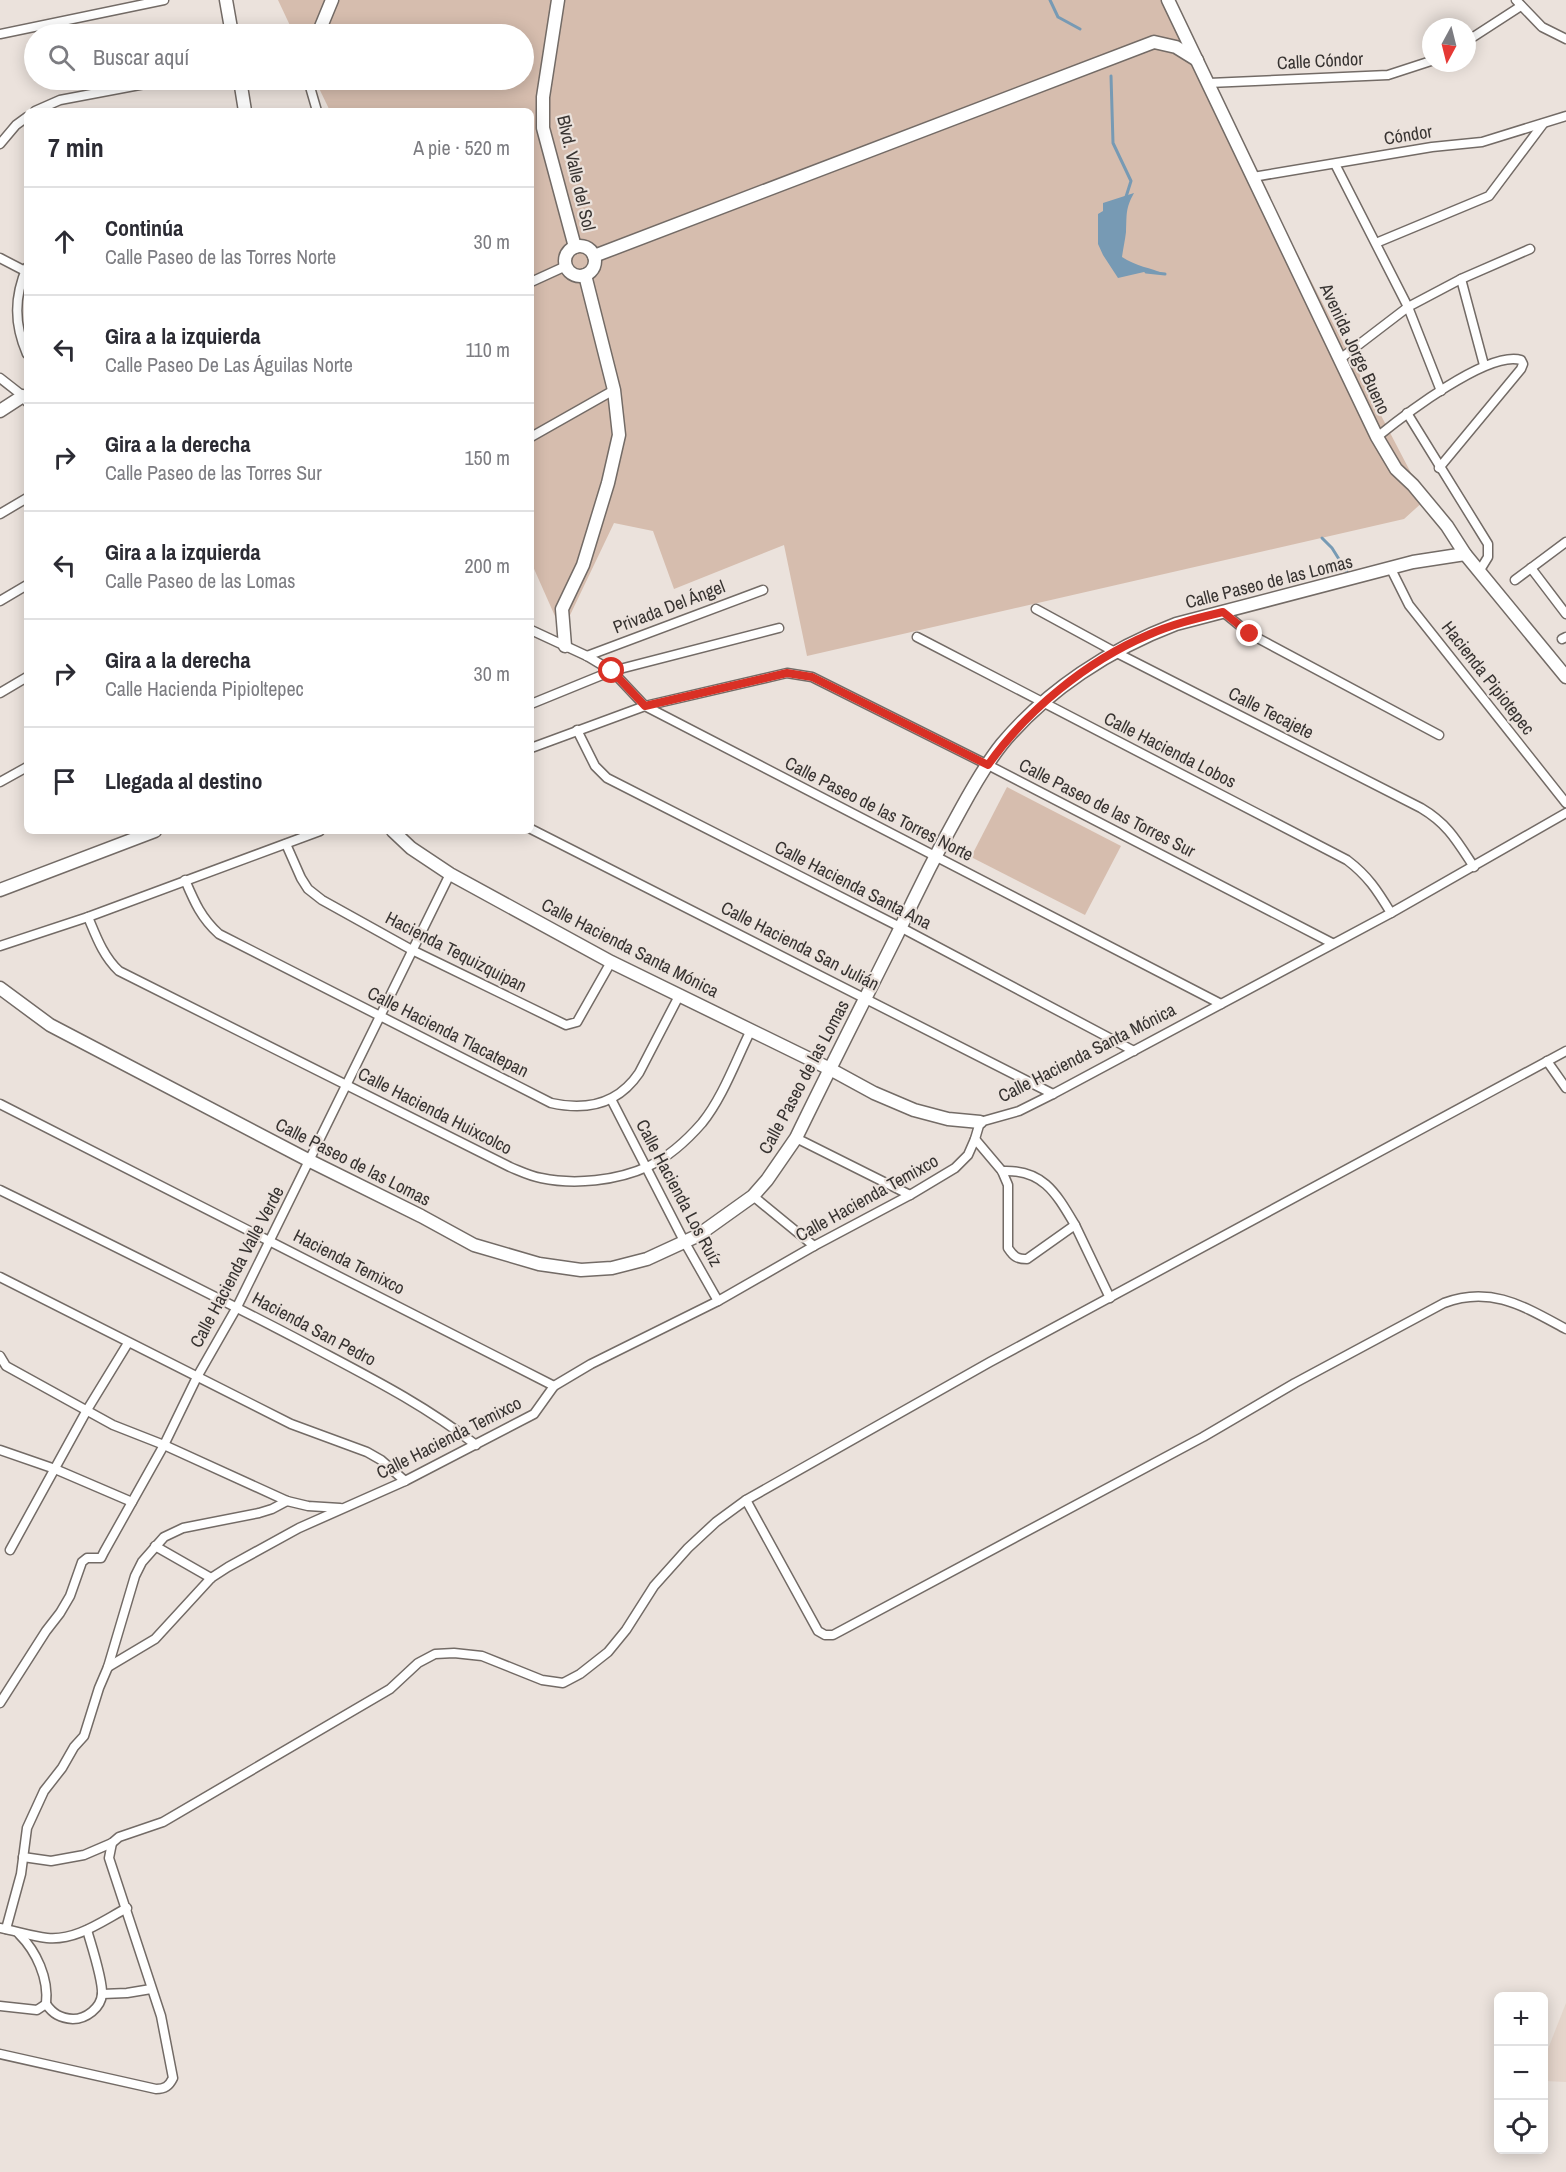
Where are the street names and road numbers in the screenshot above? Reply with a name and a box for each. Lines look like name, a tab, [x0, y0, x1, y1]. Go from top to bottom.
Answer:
street label: Calle Cóndor	[1276, 46, 1364, 75]
street label: Blvd. Valle del Sol	[551, 113, 602, 233]
street label: Cóndor	[1382, 118, 1434, 151]
street label: Avenida Jorge Bueno	[1314, 278, 1397, 418]
street label: Calle Paseo de las Lomas	[1183, 549, 1355, 614]
street label: Privada Del Ángel	[609, 574, 728, 639]
street label: Hacienda Pipiotepec	[1436, 616, 1541, 740]
street label: Calle Tecajete	[1224, 680, 1318, 745]
street label: Calle Hacienda Lobos	[1100, 705, 1241, 794]
street label: Calle Paseo de las Torres Norte	[781, 750, 978, 867]
street label: Calle Paseo de las Torres Sur	[1015, 752, 1200, 863]
street label: Calle Hacienda Santa Ana	[770, 834, 936, 935]
street label: Calle Hacienda Santa Mónica	[537, 892, 723, 1003]
street label: Calle Hacienda San Julián	[717, 895, 884, 996]
street label: Hacienda Tequizquipan	[381, 905, 531, 998]
street label: Calle Hacienda Tlacatepan	[363, 980, 533, 1083]
street label: Calle Paseo de las Lomas	[752, 995, 855, 1158]
street label: Calle Hacienda Santa Mónica	[994, 997, 1180, 1108]
street label: Calle Hacienda Huixcolco	[354, 1061, 517, 1160]
street label: Calle Paseo de las Lomas	[271, 1111, 435, 1212]
street label: Calle Hacienda Los Ruíz	[630, 1115, 729, 1271]
street label: Calle Hacienda Temixco	[791, 1148, 943, 1247]
street label: Calle Hacienda Valle Verde	[183, 1182, 290, 1352]
street label: Hacienda Temixco	[289, 1223, 409, 1300]
street label: Hacienda San Pedro	[248, 1285, 381, 1372]
street label: Calle Hacienda Temixco	[372, 1390, 526, 1485]

